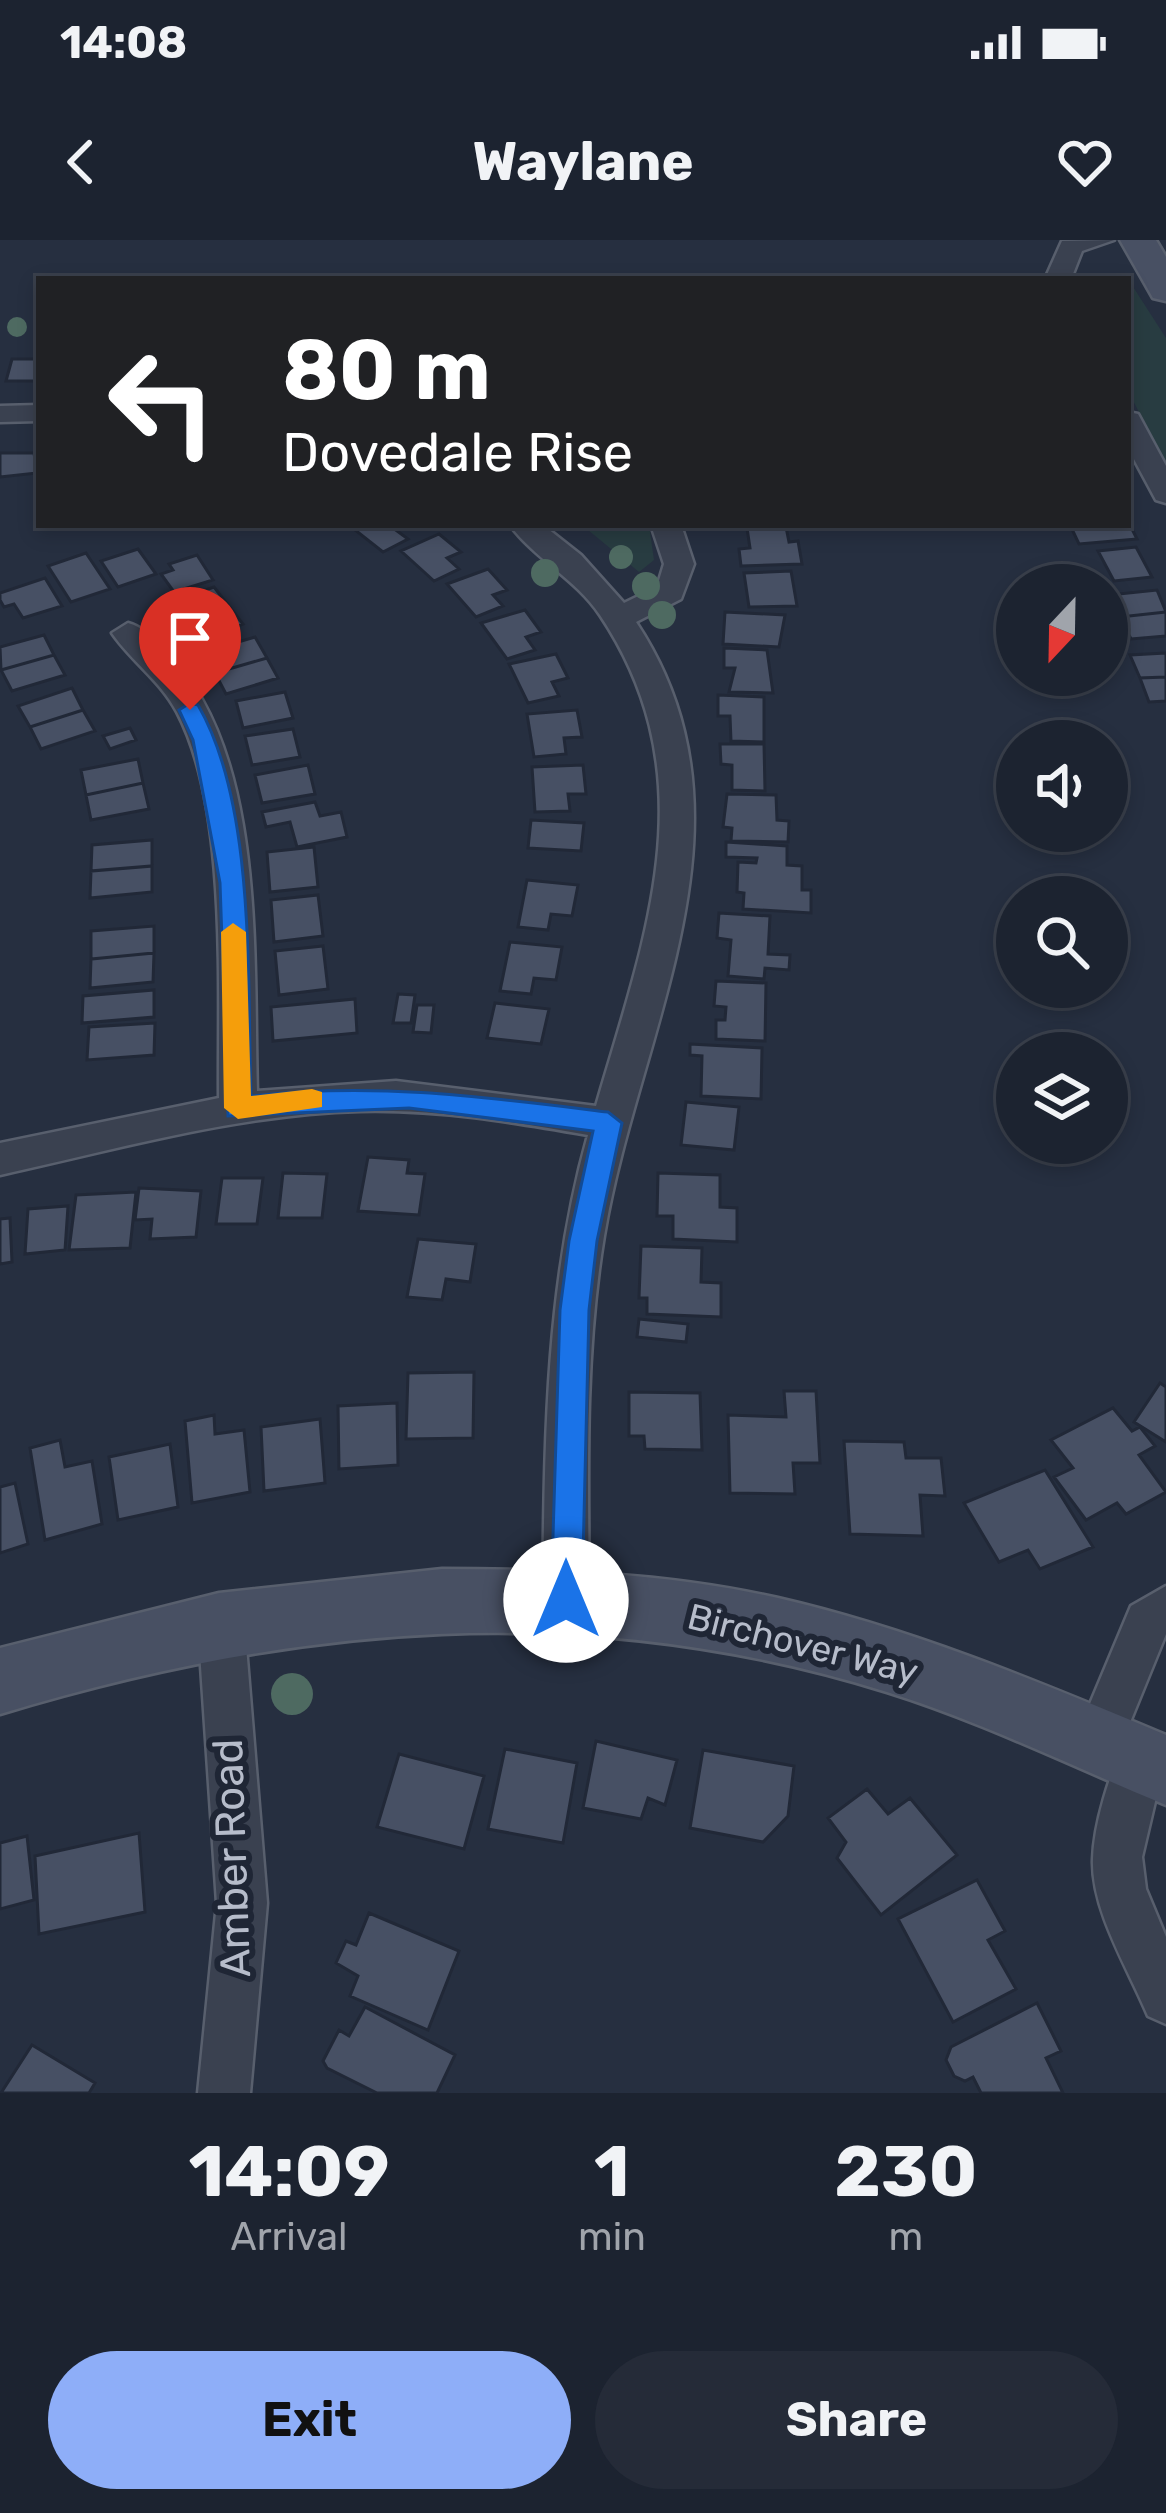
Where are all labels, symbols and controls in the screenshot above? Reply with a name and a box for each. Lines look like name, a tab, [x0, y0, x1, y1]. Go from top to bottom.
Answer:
text: 14:08	[60, 16, 187, 69]
icon: back	[48, 129, 114, 195]
icon: heart	[1052, 129, 1118, 195]
text: Waylane	[472, 130, 694, 194]
text: 80 m	[282, 320, 491, 420]
icon: left	[84, 324, 240, 480]
text: Dovedale Rise	[282, 421, 633, 485]
north arrow	[996, 564, 1128, 696]
map controls	[996, 564, 1128, 1164]
pin	[139, 587, 241, 710]
icon: arrive	[157, 605, 223, 671]
button: sound	[996, 720, 1128, 852]
button: search	[996, 876, 1128, 1008]
button: layers	[996, 1032, 1128, 1164]
position arrow	[503, 1537, 629, 1663]
street label: Birchover Way	[683, 1595, 923, 1693]
street label: Amber Road	[203, 1738, 261, 1978]
text: 14:09	[188, 2129, 390, 2214]
text: 1	[594, 2129, 630, 2214]
text: 230	[834, 2129, 977, 2214]
text: Arrival	[231, 2214, 348, 2260]
text: min	[578, 2214, 646, 2260]
text: m	[889, 2214, 923, 2260]
button: Exit	[48, 2351, 571, 2489]
button: Share	[595, 2351, 1118, 2489]

